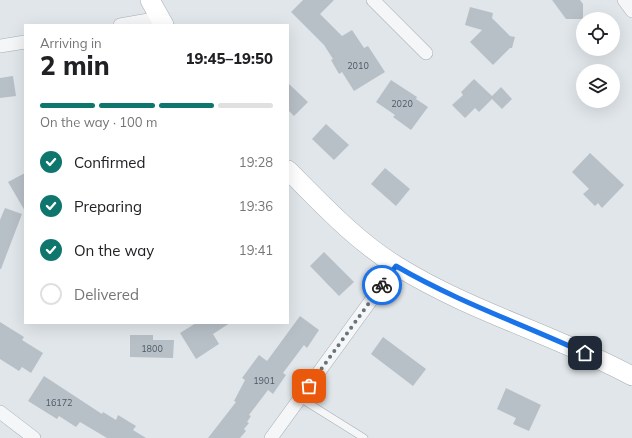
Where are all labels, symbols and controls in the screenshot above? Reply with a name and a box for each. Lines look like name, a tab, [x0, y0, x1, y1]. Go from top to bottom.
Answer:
map controls	[576, 12, 620, 108]
button: locate	[576, 12, 620, 56]
text: Arriving in	[40, 35, 102, 51]
text: 2 min	[40, 49, 110, 82]
text: 19:45–19:50	[186, 49, 273, 68]
house number: 2010	[347, 60, 369, 71]
button: layers	[576, 64, 620, 108]
house number: 2020	[391, 98, 413, 109]
text: On the way · 100 m	[40, 114, 157, 130]
icon: check	[40, 151, 62, 173]
text: Confirmed	[74, 153, 145, 172]
text: 19:28	[239, 154, 273, 170]
icon: check	[40, 195, 62, 217]
text: Preparing	[74, 197, 142, 216]
text: 19:36	[239, 198, 273, 214]
icon: check	[40, 239, 62, 261]
text: On the way	[74, 241, 154, 260]
text: 19:41	[239, 242, 273, 258]
courier	[362, 265, 402, 305]
icon: bike	[371, 274, 393, 296]
text: Delivered	[74, 285, 139, 304]
pin	[568, 336, 602, 370]
icon: home	[574, 342, 596, 364]
house number: 1800	[141, 343, 163, 354]
pin	[292, 369, 326, 403]
house number: 1901	[253, 375, 275, 386]
icon: bag	[298, 375, 320, 397]
house number: 16172	[45, 397, 73, 408]

